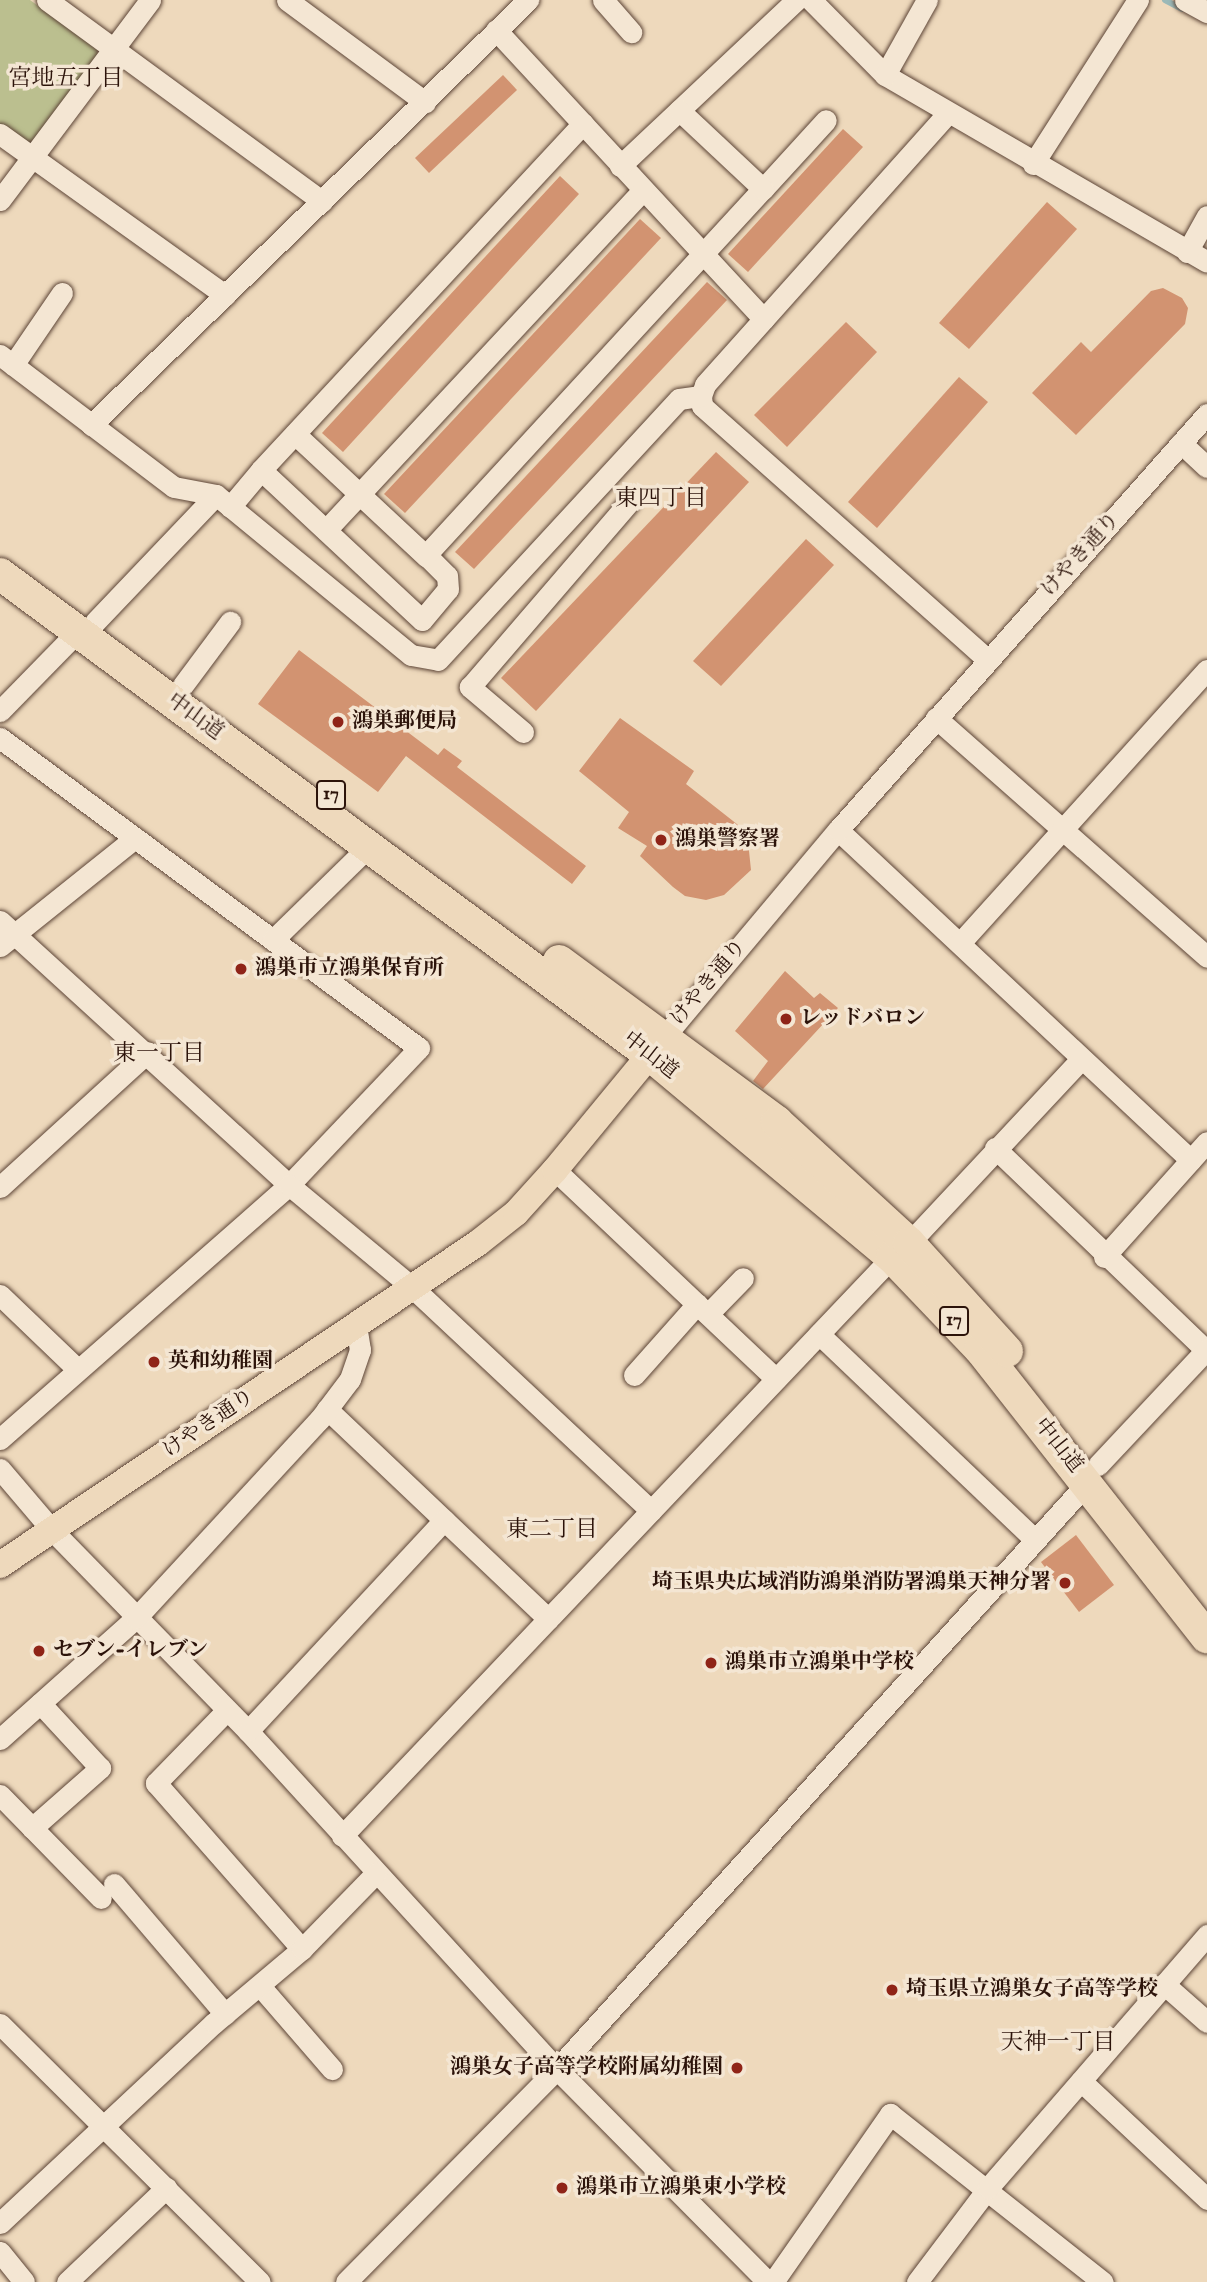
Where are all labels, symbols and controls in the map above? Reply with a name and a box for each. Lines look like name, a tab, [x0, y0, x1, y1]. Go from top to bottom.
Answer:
district label: 宮地五丁目	[9, 65, 123, 93]
district label: 東四丁目	[615, 485, 707, 513]
street label: けやき通り	[1037, 508, 1125, 602]
street label: 中山道	[162, 688, 228, 746]
place label: 鴻巣郵便局	[352, 709, 457, 735]
marker: 鴻巣郵便局	[330, 714, 346, 730]
road number: 17	[315, 780, 347, 810]
place label: 鴻巣警察署	[675, 827, 780, 853]
marker: 鴻巣警察署	[653, 832, 669, 848]
street label: けやき通り	[666, 935, 752, 1031]
place label: 鴻巣市立鴻巣保育所	[255, 956, 444, 982]
marker: 鴻巣市立鴻巣保育所	[233, 961, 249, 977]
place label: レッドバロン	[800, 1006, 926, 1032]
marker: レッドバロン	[778, 1011, 794, 1027]
street label: 中山道	[617, 1027, 683, 1085]
district label: 東一丁目	[113, 1040, 205, 1068]
road number: 17	[938, 1306, 970, 1336]
place label: 英和幼稚園	[168, 1349, 273, 1375]
marker: 英和幼稚園	[146, 1354, 162, 1370]
street label: けやき通り	[158, 1384, 260, 1464]
street label: 中山道	[1028, 1414, 1088, 1478]
district label: 東二丁目	[506, 1516, 598, 1544]
place label: 埼玉県央広域消防鴻巣消防署鴻巣天神分署	[652, 1570, 1051, 1596]
marker: 埼玉県央広域消防鴻巣消防署鴻巣天神分署	[1057, 1575, 1073, 1591]
place label: セブン-イレブン	[53, 1638, 210, 1664]
marker: セブン-イレブン	[31, 1643, 47, 1659]
place label: 鴻巣市立鴻巣中学校	[725, 1650, 914, 1676]
marker: 鴻巣市立鴻巣中学校	[703, 1655, 719, 1671]
place label: 埼玉県立鴻巣女子高等学校	[906, 1977, 1158, 2003]
marker: 埼玉県立鴻巣女子高等学校	[884, 1982, 900, 1998]
district label: 天神一丁目	[1001, 2029, 1115, 2057]
place label: 鴻巣女子高等学校附属幼稚園	[450, 2055, 723, 2081]
marker: 鴻巣女子高等学校附属幼稚園	[729, 2060, 745, 2076]
place label: 鴻巣市立鴻巣東小学校	[576, 2175, 786, 2201]
marker: 鴻巣市立鴻巣東小学校	[554, 2180, 570, 2196]

